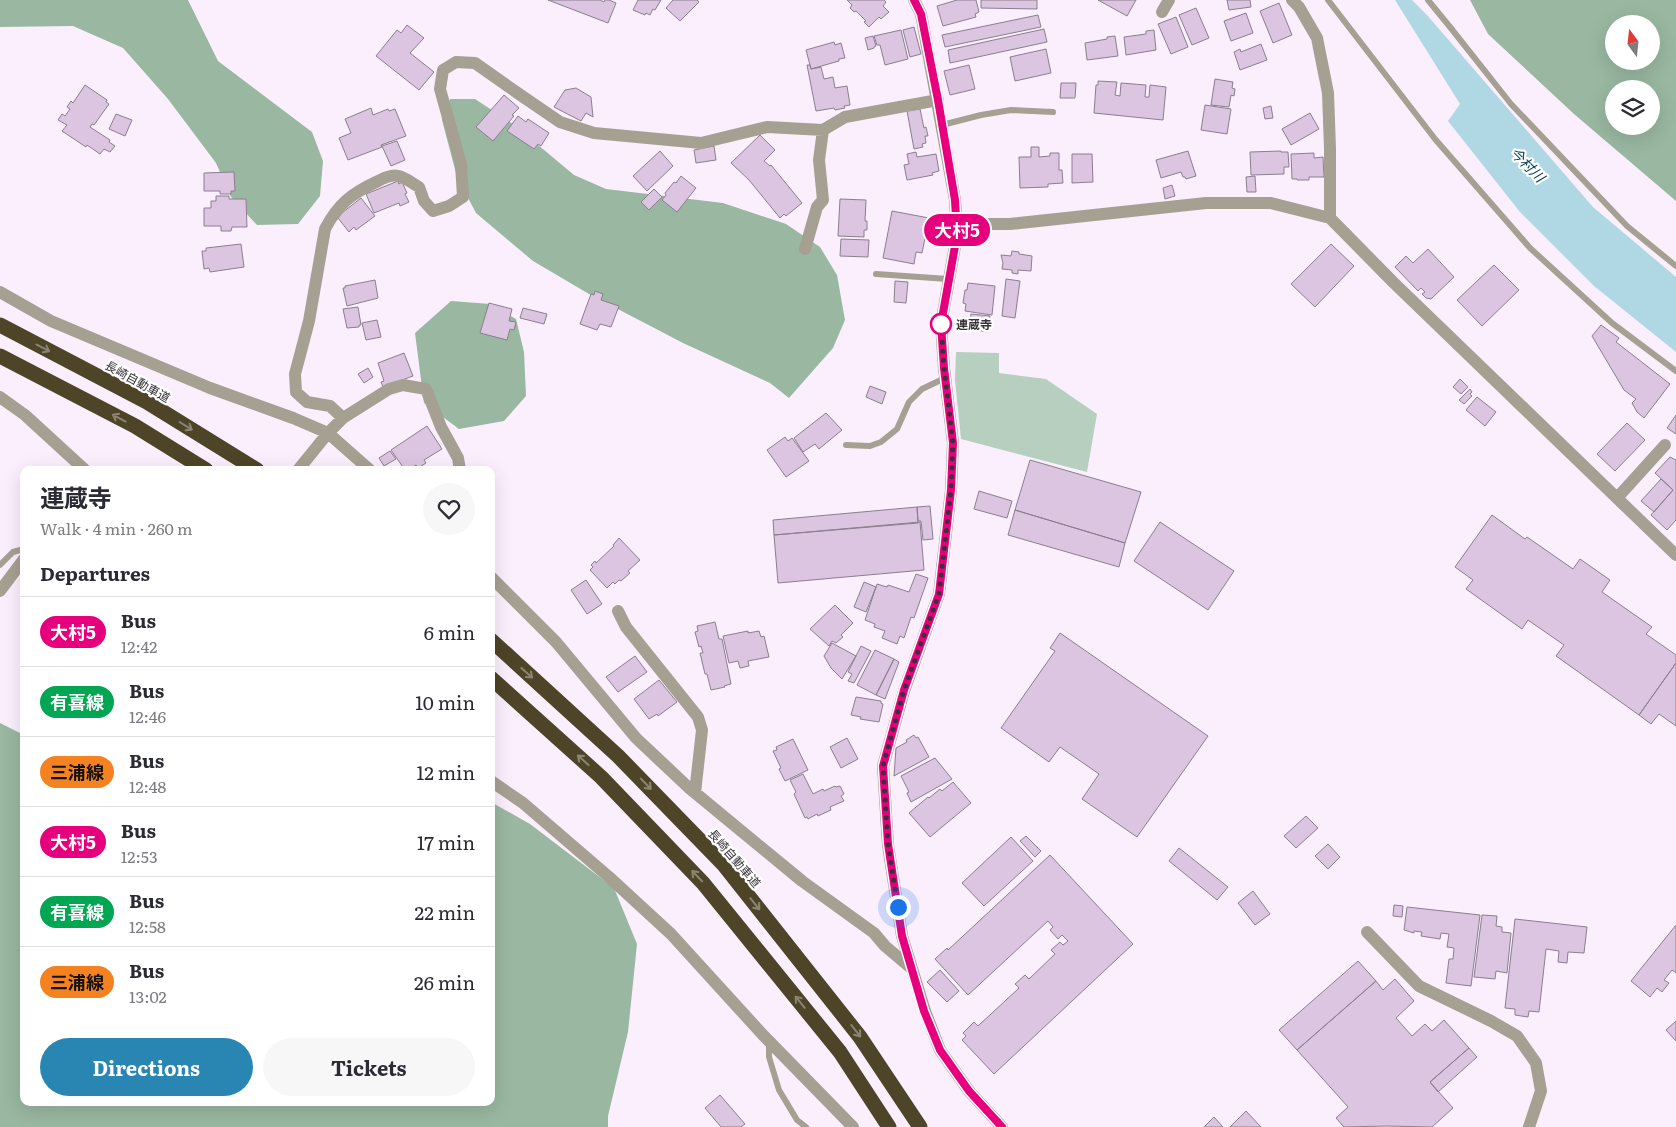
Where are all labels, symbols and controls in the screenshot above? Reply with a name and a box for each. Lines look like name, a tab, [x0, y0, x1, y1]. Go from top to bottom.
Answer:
north arrow	[1605, 15, 1660, 70]
map controls	[1605, 15, 1660, 135]
button: layers	[1605, 80, 1660, 135]
water label: 今村川	[1506, 142, 1551, 187]
line badge: 大村5	[928, 214, 986, 246]
text: 大村5	[934, 216, 980, 243]
marker: 連蔵寺	[930, 313, 952, 335]
place label: 連蔵寺	[956, 315, 992, 333]
one-way arrow	[35, 344, 50, 353]
street label: 長崎自動車道	[102, 356, 174, 406]
one-way arrow	[112, 413, 127, 422]
one-way arrow	[178, 421, 192, 431]
text: 連蔵寺	[40, 479, 112, 514]
button: heart	[423, 483, 475, 535]
text: Walk · 4 min · 260 m	[40, 516, 193, 540]
text: Departures	[40, 559, 150, 587]
text: Bus	[121, 606, 156, 634]
text: 大村5	[50, 618, 96, 645]
text: 6 min	[424, 618, 475, 646]
text: 12:42	[121, 634, 157, 658]
one-way arrow	[521, 667, 534, 679]
text: Bus	[129, 676, 164, 704]
text: 有喜線	[50, 688, 104, 715]
text: 10 min	[415, 688, 475, 716]
text: 12:46	[129, 704, 166, 728]
text: Bus	[129, 746, 164, 774]
one-way arrow	[577, 755, 590, 766]
text: 三浦線	[50, 758, 104, 785]
text: 12 min	[416, 758, 475, 786]
text: 12:48	[129, 774, 166, 798]
one-way arrow	[640, 778, 652, 790]
text: Bus	[121, 816, 156, 844]
street label: 長崎自動車道	[705, 825, 765, 891]
text: 大村5	[50, 828, 96, 855]
text: 17 min	[417, 828, 475, 856]
text: 12:53	[121, 844, 158, 868]
one-way arrow	[691, 870, 703, 883]
text: Bus	[129, 886, 164, 914]
your location	[886, 895, 911, 920]
one-way arrow	[749, 897, 760, 910]
text: 有喜線	[50, 898, 104, 925]
text: 22 min	[415, 898, 475, 926]
text: 12:58	[129, 914, 166, 938]
text: Bus	[129, 956, 164, 984]
text: 三浦線	[50, 968, 104, 995]
text: 26 min	[414, 968, 475, 996]
text: 13:02	[129, 984, 167, 1008]
one-way arrow	[794, 996, 805, 1009]
one-way arrow	[851, 1024, 861, 1038]
button: Directions	[40, 1038, 253, 1096]
button: Tickets	[263, 1038, 475, 1096]

